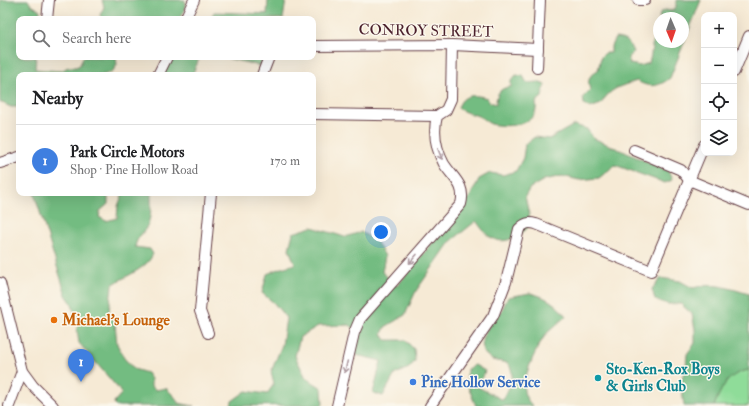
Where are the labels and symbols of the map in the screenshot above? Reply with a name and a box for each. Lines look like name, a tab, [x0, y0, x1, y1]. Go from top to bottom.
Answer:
north arrow	[653, 12, 689, 48]
street label: CONROY STREET	[358, 20, 494, 42]
one-way arrow	[437, 147, 444, 159]
your location	[371, 222, 391, 242]
one-way arrow	[408, 254, 417, 264]
place label: Michael's Lounge	[61, 311, 171, 331]
marker: Michael's Lounge	[49, 315, 59, 325]
pin: 1	[68, 349, 94, 382]
one-way arrow	[342, 360, 349, 373]
place label: Sto-Ken-Rox Boys & Girls Club	[606, 360, 720, 396]
place label: Pine Hollow Service	[421, 373, 541, 392]
marker: Sto-Ken-Rox Boys & Girls Club	[593, 373, 603, 383]
marker: Pine Hollow Service	[408, 377, 418, 387]

